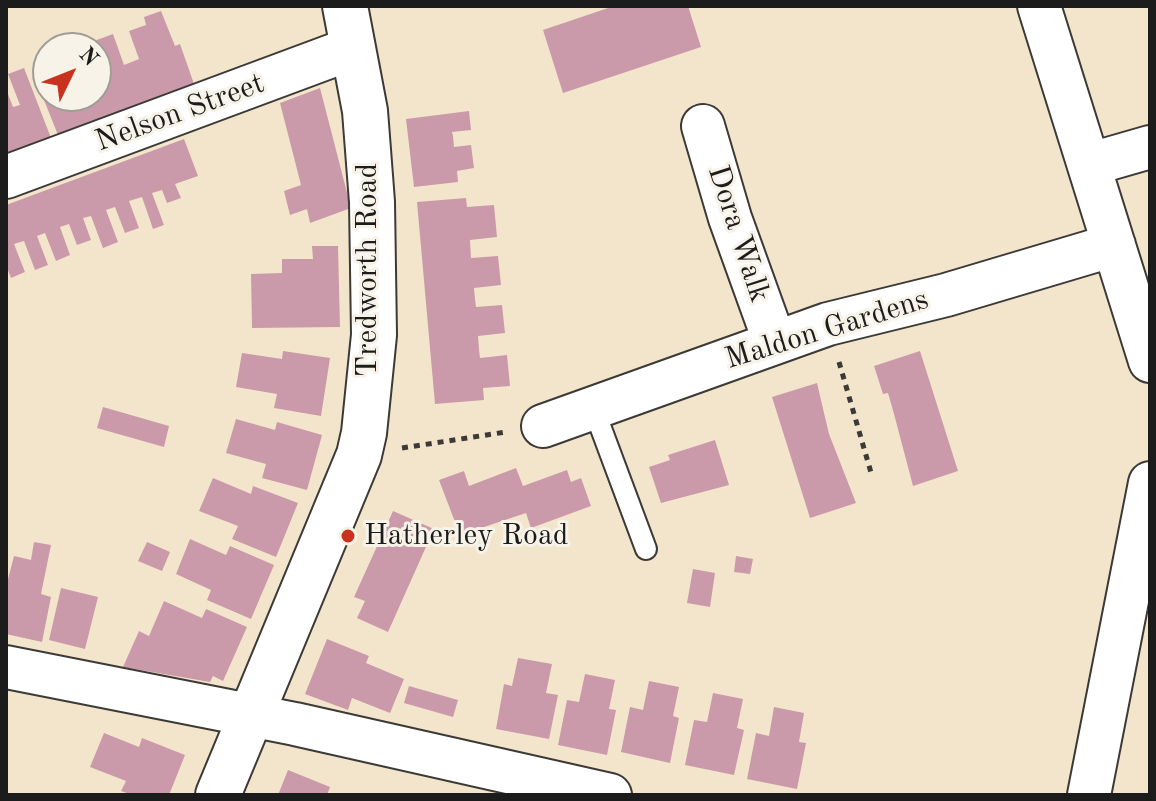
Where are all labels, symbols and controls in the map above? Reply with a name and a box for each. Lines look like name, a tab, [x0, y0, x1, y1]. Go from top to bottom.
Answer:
north arrow	[32, 32, 112, 112]
text: N	[74, 43, 102, 71]
street label: Nelson Street	[91, 66, 269, 160]
street label: Dora Walk	[699, 161, 777, 307]
street label: Tredworth Road	[350, 163, 386, 377]
street label: Maldon Gardens	[721, 282, 933, 378]
place label: Hatherley Road	[364, 518, 568, 554]
marker: Hatherley Road	[339, 527, 357, 545]

